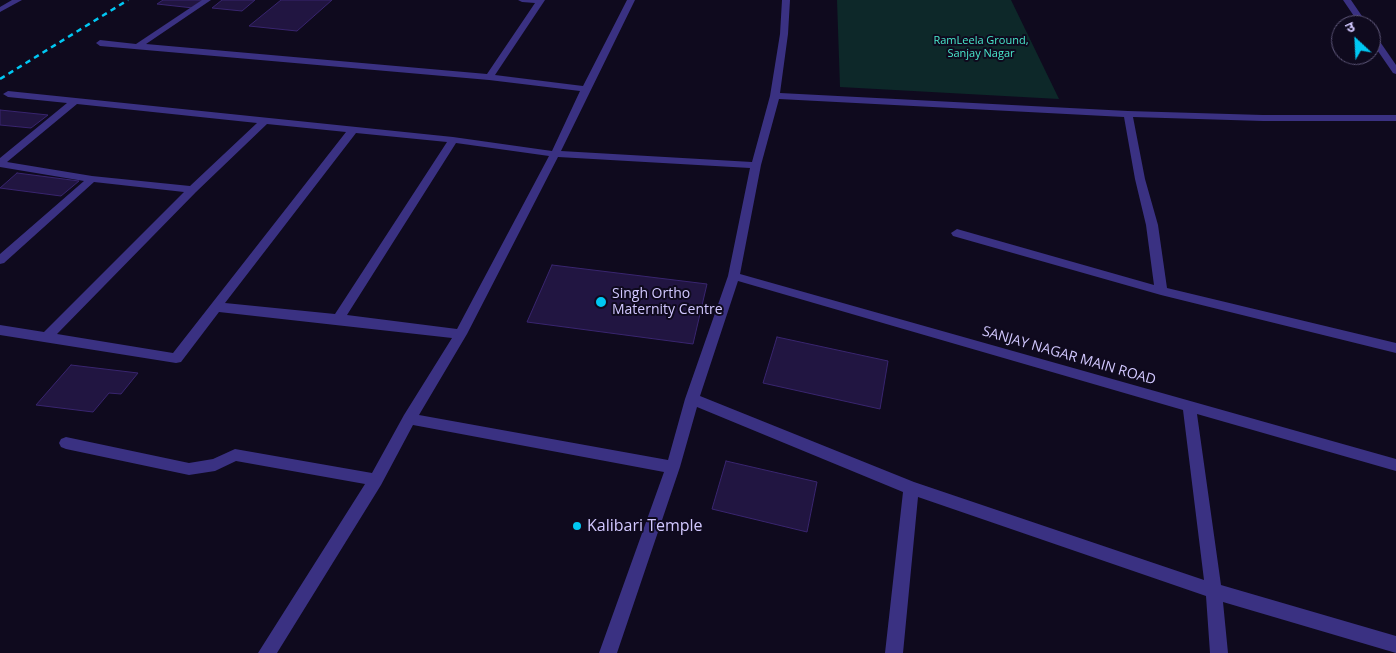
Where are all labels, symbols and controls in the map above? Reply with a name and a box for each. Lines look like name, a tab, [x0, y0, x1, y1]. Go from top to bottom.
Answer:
north arrow	[1331, 15, 1381, 65]
text: उ	[1342, 17, 1358, 37]
park label: RamLeela Ground, Sanjay Nagar	[933, 34, 1029, 60]
place label: Singh Ortho Maternity Centre	[612, 286, 723, 318]
marker: Singh Ortho Maternity Centre	[594, 295, 608, 309]
street label: SANJAY NAGAR MAIN ROAD	[980, 323, 1158, 389]
place label: Kalibari Temple	[587, 516, 703, 536]
marker: Kalibari Temple	[571, 520, 583, 532]

